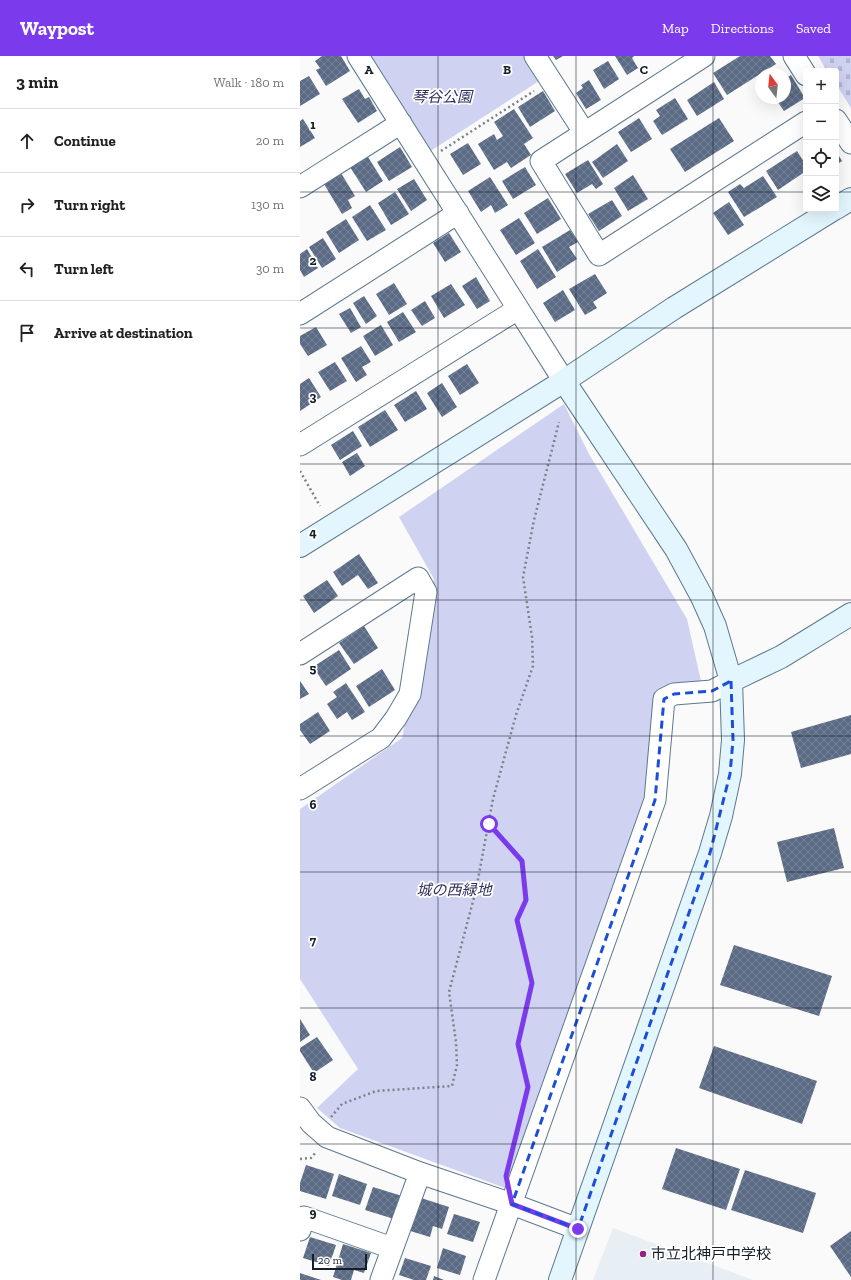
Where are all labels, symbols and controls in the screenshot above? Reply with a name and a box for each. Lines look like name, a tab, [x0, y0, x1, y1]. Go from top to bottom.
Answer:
text: Waypost	[20, 17, 94, 40]
text: Map	[662, 20, 689, 37]
text: Directions	[711, 20, 774, 37]
text: Saved	[796, 20, 831, 37]
text: A	[365, 62, 374, 77]
text: B	[503, 62, 511, 77]
text: C	[640, 62, 648, 77]
north arrow	[755, 68, 791, 104]
map controls	[803, 68, 839, 212]
button: +	[803, 68, 839, 104]
text: 3 min	[16, 72, 58, 92]
text: Walk · 180 m	[214, 75, 284, 90]
park label: 琴谷公園	[412, 88, 474, 106]
button: −	[803, 104, 839, 140]
text: 1	[310, 117, 316, 132]
icon: ahead	[16, 130, 38, 152]
text: Continue	[54, 132, 116, 150]
text: 20 m	[256, 133, 284, 148]
button: locate	[803, 140, 839, 176]
button: layers	[803, 176, 839, 212]
icon: right	[16, 194, 38, 216]
text: Turn right	[54, 196, 125, 214]
text: 130 m	[251, 197, 284, 212]
text: 2	[310, 253, 317, 268]
icon: left	[16, 258, 38, 280]
text: Turn left	[54, 260, 114, 278]
text: 30 m	[256, 261, 284, 276]
icon: arrive	[16, 322, 38, 344]
text: Arrive at destination	[54, 324, 193, 342]
text: 3	[310, 389, 317, 404]
text: 4	[309, 525, 317, 540]
text: 5	[310, 661, 317, 676]
text: 6	[310, 797, 317, 812]
route start	[480, 815, 498, 833]
park label: 城の西緑地	[416, 881, 493, 899]
text: 7	[310, 933, 317, 948]
text: 8	[309, 1069, 317, 1084]
text: 9	[310, 1205, 317, 1220]
route end	[569, 1220, 587, 1238]
place label: 市立北神戸中学校	[651, 1245, 771, 1263]
marker: 市立北神戸中学校	[638, 1249, 648, 1259]
scale bar	[312, 1252, 367, 1271]
text: 20 m	[318, 1254, 342, 1267]

